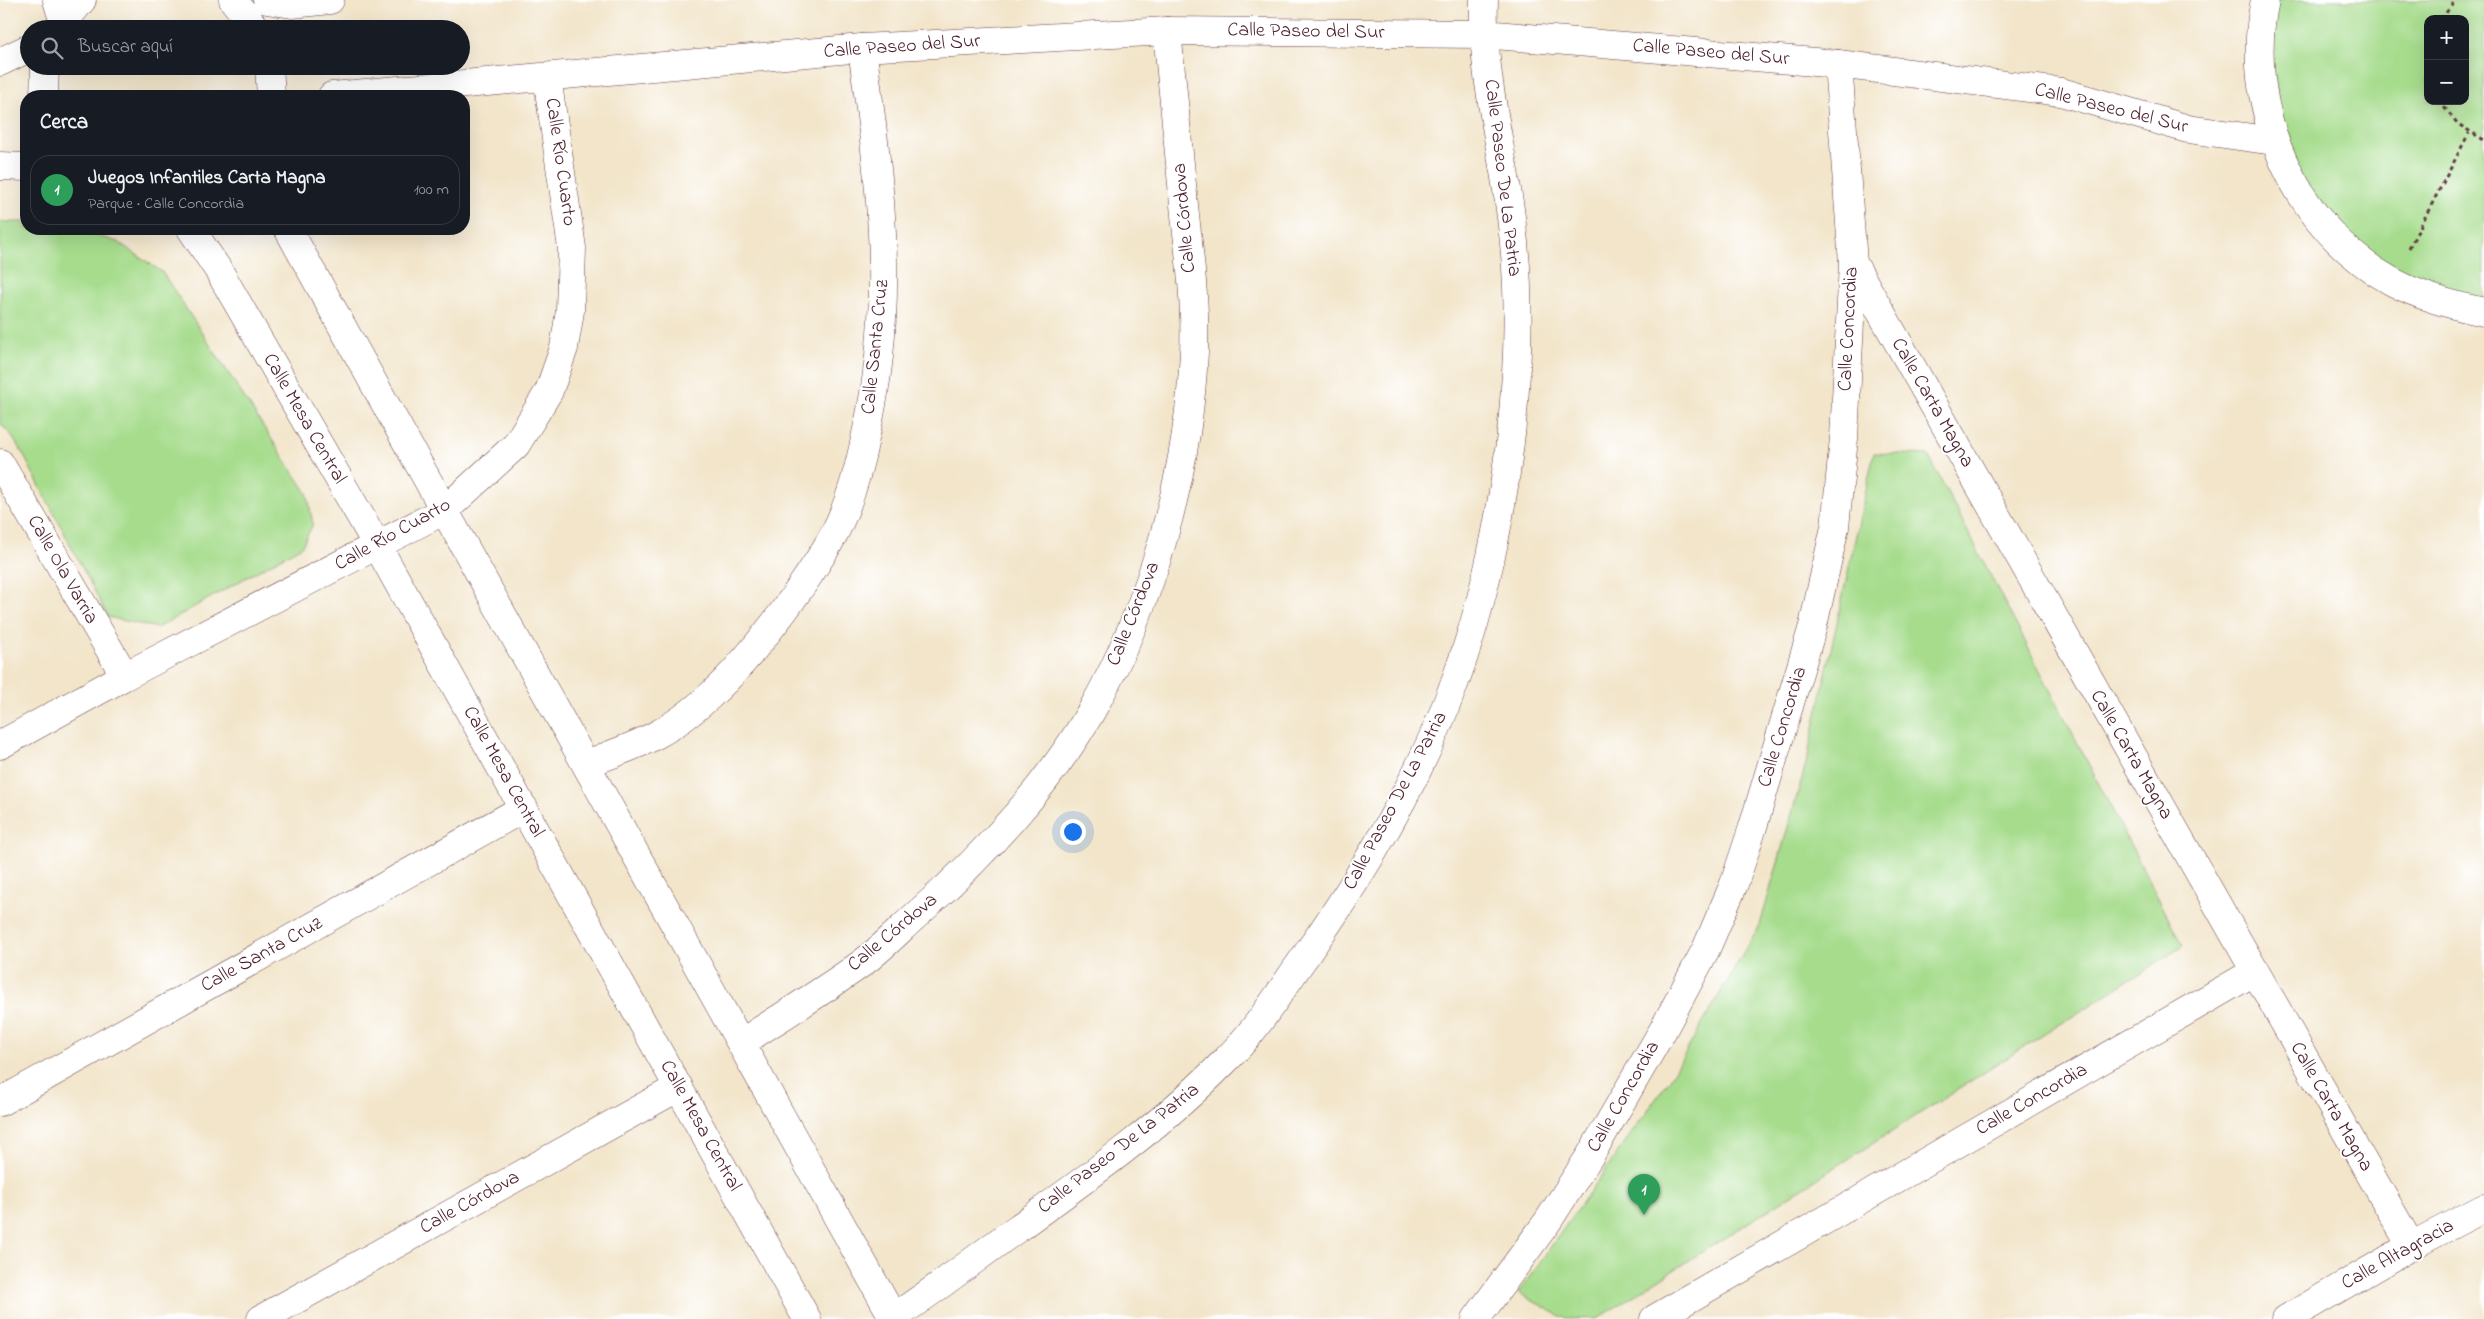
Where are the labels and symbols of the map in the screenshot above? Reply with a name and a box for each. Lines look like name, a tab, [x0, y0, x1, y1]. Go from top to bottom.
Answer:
street label: Calle Paseo del Sur	[1227, 16, 1386, 48]
street label: Calle Paseo del Sur	[823, 27, 982, 67]
street label: Calle Paseo del Sur	[1631, 32, 1791, 74]
street label: Calle Paseo del Sur	[2031, 76, 2192, 142]
street label: Calle Paseo De La Patria	[1476, 78, 1528, 278]
street label: Calle Río Cuarto	[537, 96, 583, 228]
street label: Calle Córdova	[1166, 162, 1204, 274]
street label: Calle Concordia	[1831, 266, 1867, 392]
street label: Calle Santa Cruz	[855, 278, 898, 416]
street label: Calle Carta Magna	[1882, 333, 1981, 474]
street label: Calle Mesa Central	[255, 348, 353, 490]
street label: Calle Río Cuarto	[330, 491, 456, 579]
street label: Calle Ola Varria	[19, 510, 105, 630]
street label: Calle Córdova	[1100, 557, 1168, 671]
street label: Calle Concordia	[1751, 663, 1815, 791]
street label: Calle Carta Magna	[2081, 685, 2180, 826]
street label: Calle Mesa Central	[455, 701, 551, 843]
street label: Calle Paseo De La Patria	[1337, 707, 1455, 895]
your location	[1060, 819, 1086, 845]
street label: Calle Córdova	[841, 886, 945, 980]
street label: Calle Santa Cruz	[196, 909, 329, 1001]
street label: Calle Concordia	[1580, 1036, 1668, 1158]
street label: Calle Carta Magna	[2281, 1037, 2380, 1178]
street label: Calle Mesa Central	[652, 1055, 748, 1197]
street label: Calle Concordia	[1971, 1056, 2093, 1144]
street label: Calle Paseo De La Patria	[1032, 1076, 1206, 1222]
street label: Calle Córdova	[415, 1164, 525, 1242]
pin: 1	[1628, 1174, 1660, 1215]
street label: Calle Altagracia	[2336, 1212, 2460, 1299]

